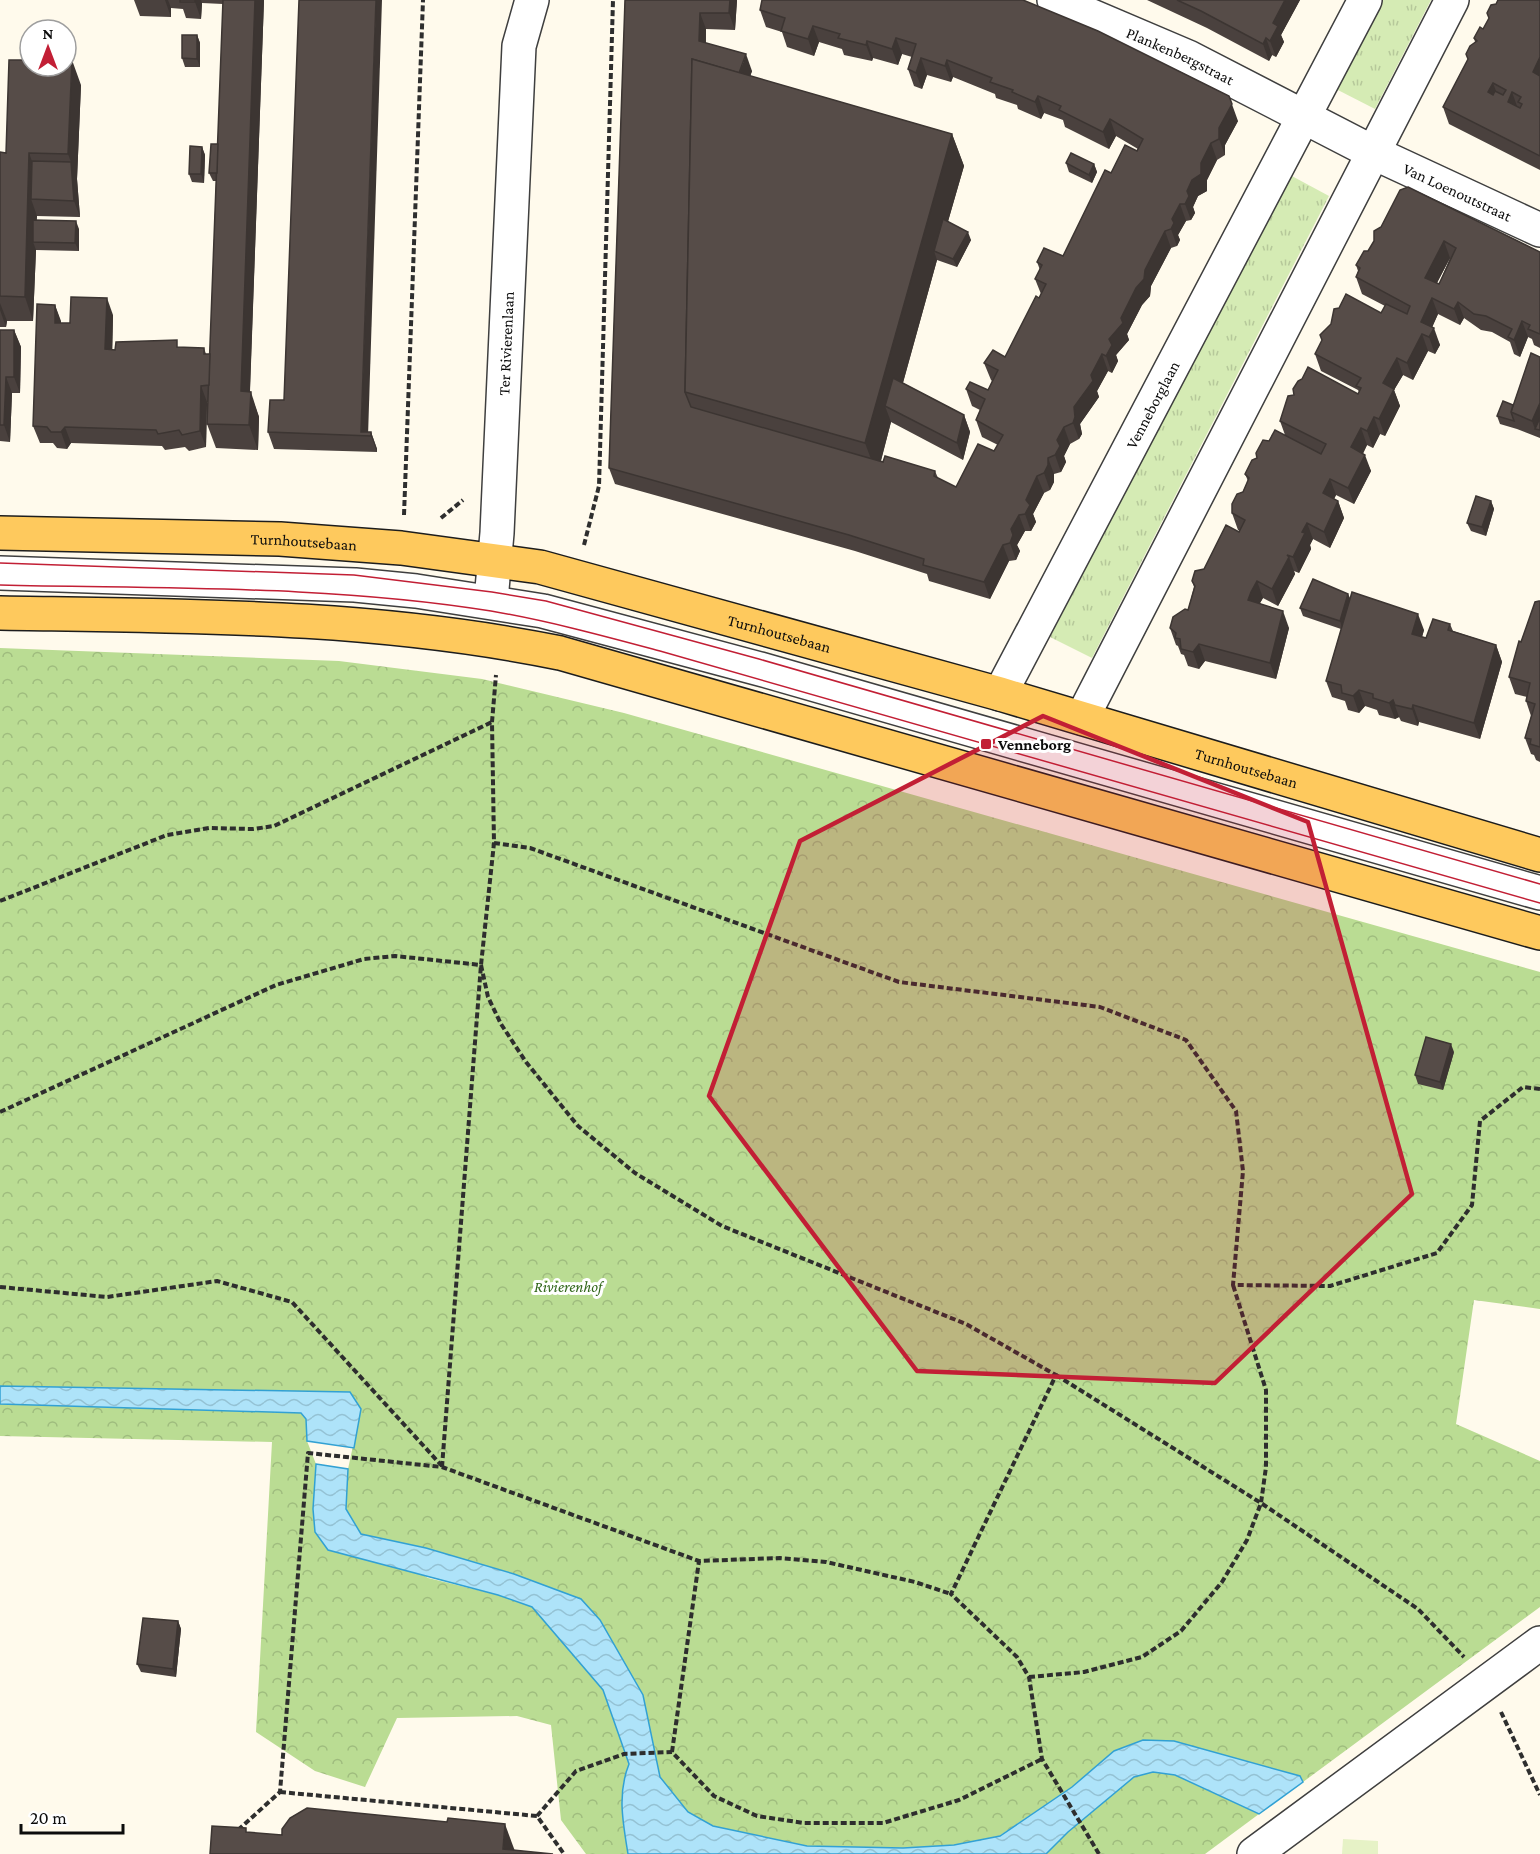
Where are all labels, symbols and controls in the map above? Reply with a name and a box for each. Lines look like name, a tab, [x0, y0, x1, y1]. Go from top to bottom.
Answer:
north arrow	[18, 18, 78, 78]
street label: Plankenbergstraat	[1124, 24, 1237, 89]
text: N	[43, 25, 54, 42]
street label: Van Loenoutstraat	[1400, 160, 1515, 225]
street label: Ter Rivierenlaan	[495, 291, 517, 396]
street label: Venneborglaan	[1123, 358, 1183, 451]
street label: Turnhoutsebaan	[251, 530, 358, 554]
street label: Turnhoutsebaan	[726, 611, 833, 656]
place label: Venneborg	[997, 736, 1071, 753]
marker: Venneborg	[979, 737, 993, 751]
street label: Turnhoutsebaan	[1193, 745, 1300, 791]
park label: Rivierenhof	[534, 1278, 605, 1296]
scale bar	[21, 1797, 123, 1835]
text: 20 m	[30, 1808, 67, 1828]

